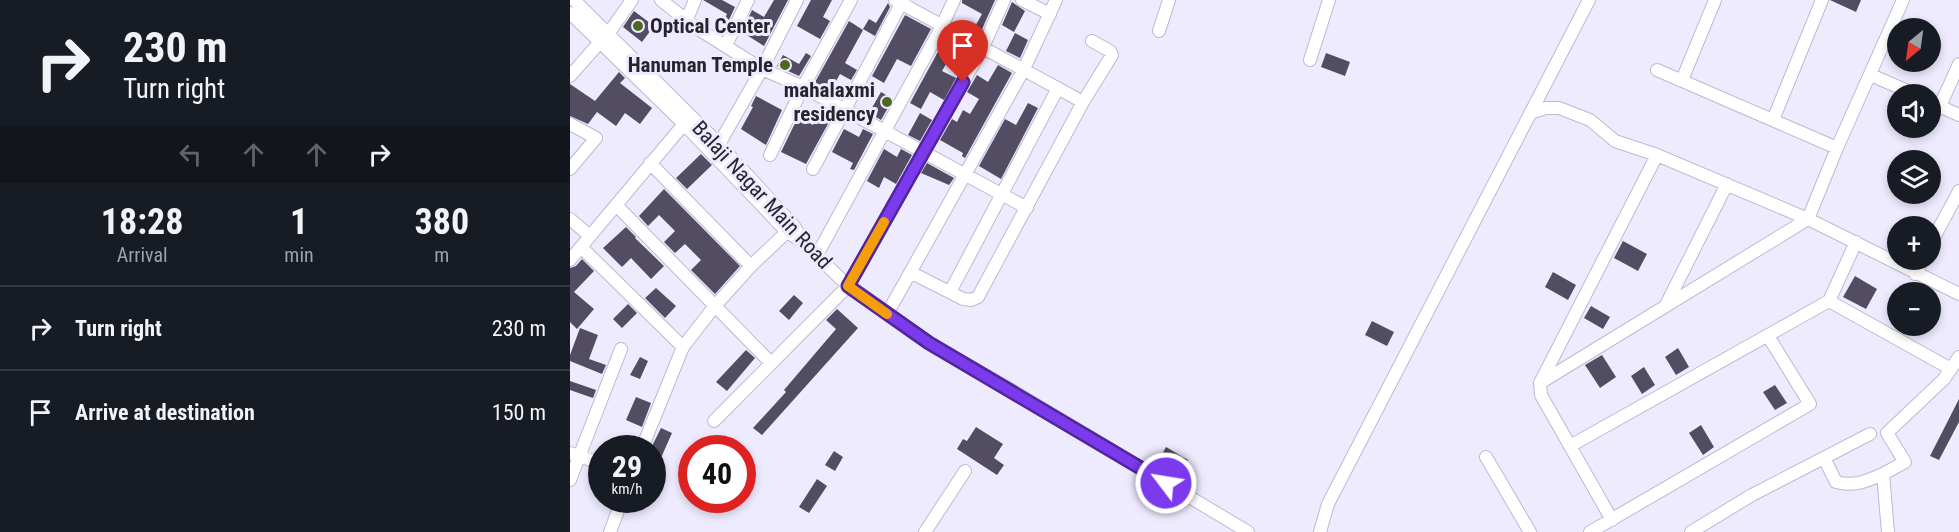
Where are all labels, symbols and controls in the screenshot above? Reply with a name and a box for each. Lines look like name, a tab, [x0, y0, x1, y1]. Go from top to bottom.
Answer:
place label: Optical Center	[650, 14, 770, 38]
north arrow	[1887, 18, 1941, 72]
map controls	[1887, 18, 1941, 336]
marker: Optical Center	[631, 19, 645, 33]
pin	[937, 20, 988, 82]
text: 230 m	[123, 23, 228, 72]
icon: right	[24, 24, 102, 102]
icon: arrive	[946, 29, 979, 62]
place label: Hanuman Temple	[628, 53, 773, 77]
marker: Hanuman Temple	[778, 58, 792, 72]
text: Turn right	[123, 73, 225, 105]
place label: mahalaxmi residency	[784, 78, 876, 126]
button: sound	[1887, 84, 1941, 138]
marker: mahalaxmi residency	[880, 95, 894, 109]
street label: Balaji Nagar Main Road	[687, 116, 837, 274]
icon: left	[174, 138, 207, 171]
icon: ahead	[237, 138, 270, 171]
icon: ahead	[300, 138, 333, 171]
icon: right	[363, 138, 396, 171]
button: layers	[1887, 150, 1941, 204]
text: 18:28	[101, 201, 183, 243]
text: 1	[290, 201, 308, 243]
text: 380	[415, 201, 469, 243]
button: +	[1887, 216, 1941, 270]
text: Arrival	[117, 243, 168, 267]
text: min	[284, 243, 314, 267]
text: m	[434, 243, 449, 267]
button: −	[1887, 282, 1941, 336]
icon: right	[24, 312, 57, 345]
text: Turn right	[75, 316, 162, 341]
text: 230 m	[492, 316, 546, 341]
icon: arrive	[24, 396, 57, 429]
text: Arrive at destination	[75, 400, 255, 425]
text: 150 m	[492, 400, 546, 425]
speed limit sign: 40	[678, 435, 756, 513]
text: 29	[612, 449, 642, 484]
position arrow	[1134, 451, 1198, 515]
text: km/h	[612, 480, 642, 498]

